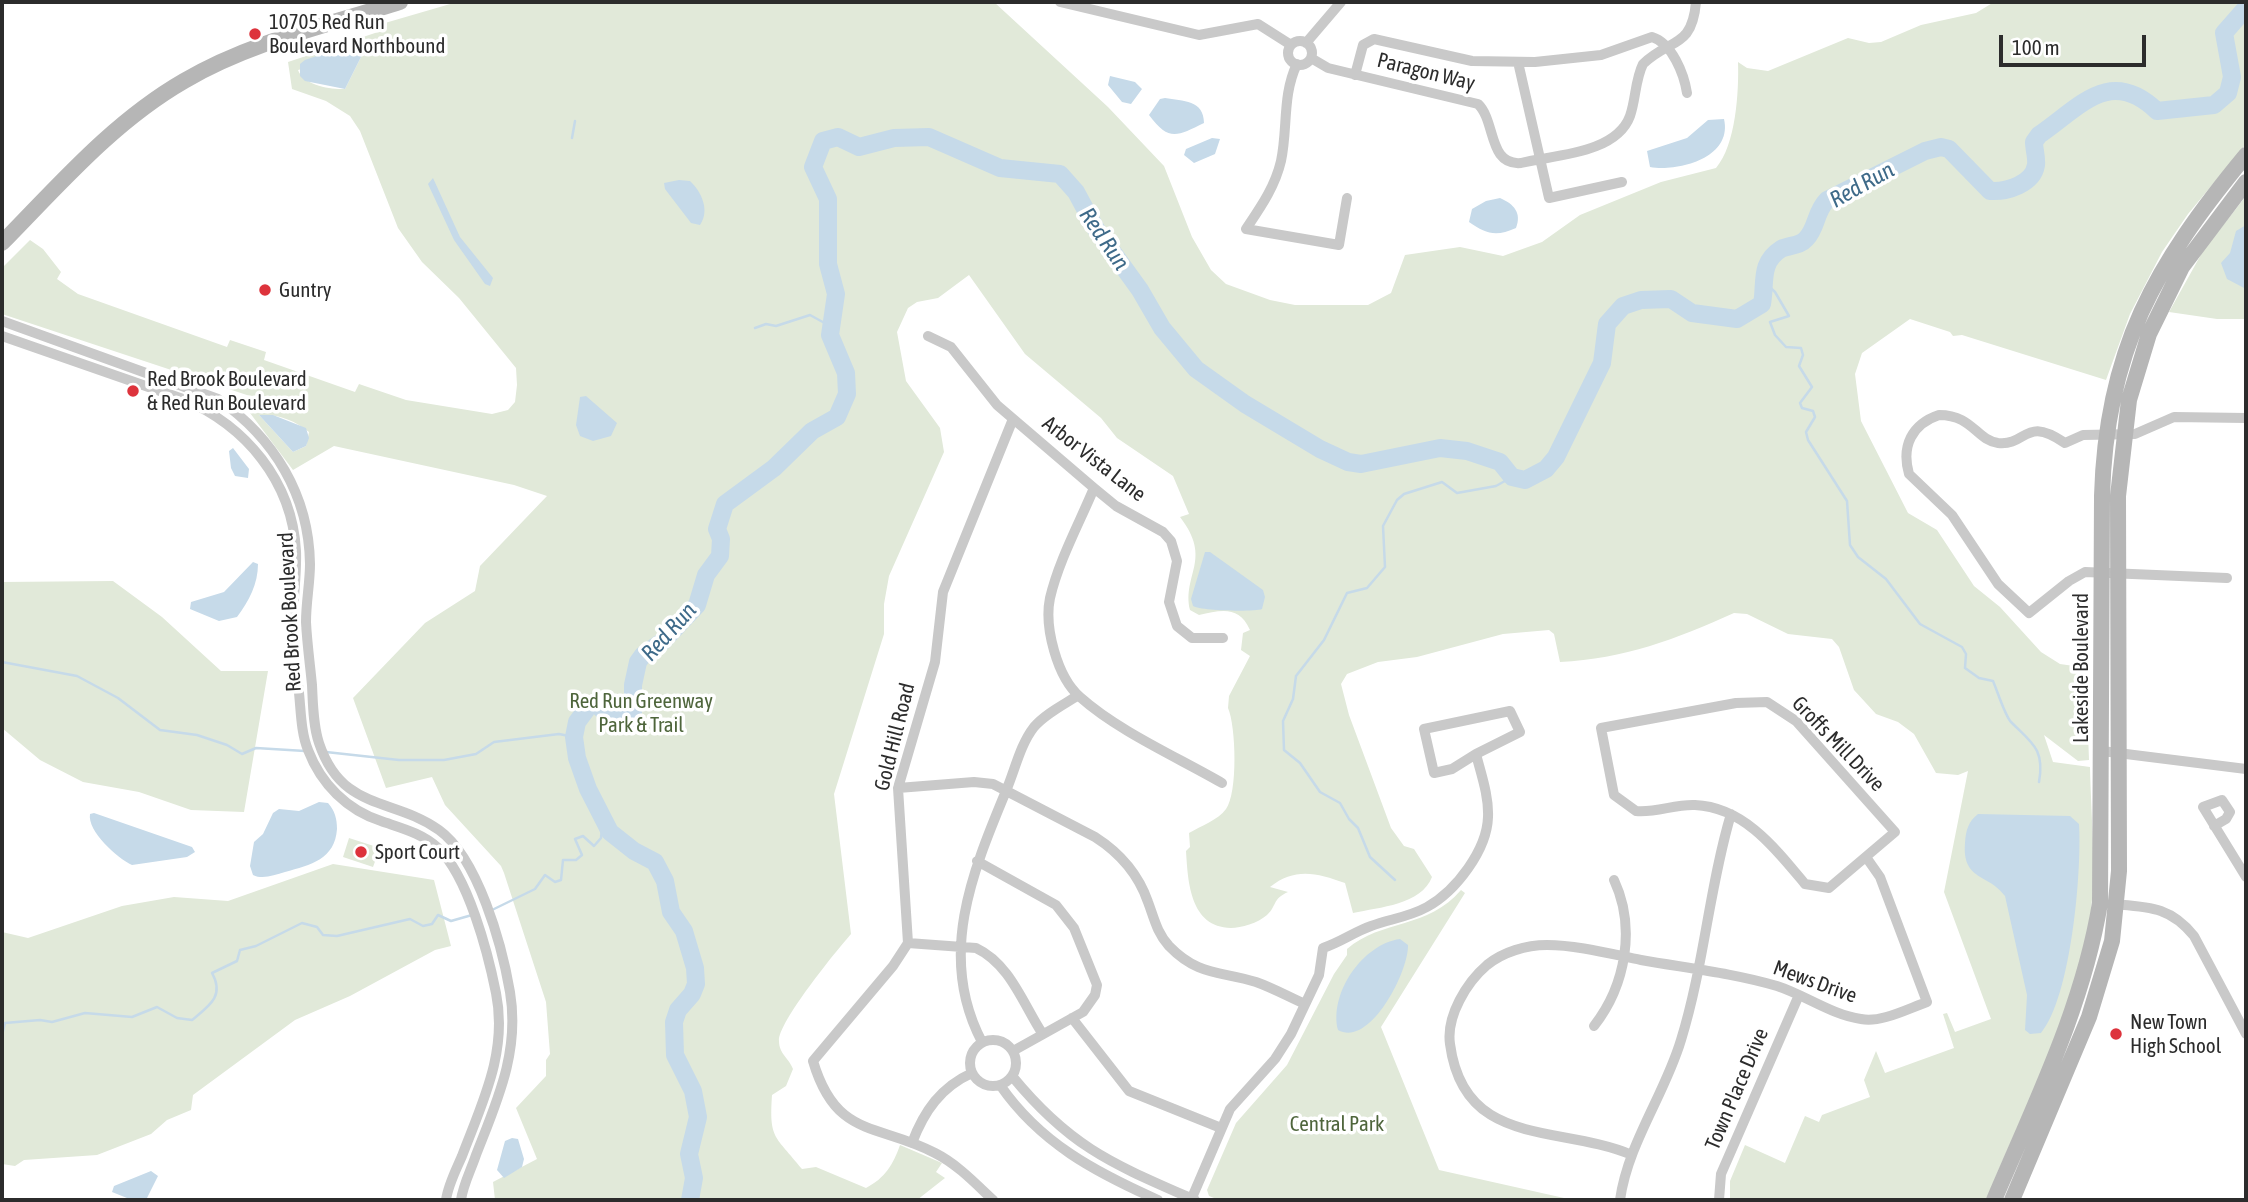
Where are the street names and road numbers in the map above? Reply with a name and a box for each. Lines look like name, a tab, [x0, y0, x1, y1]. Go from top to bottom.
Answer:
street label: Paragon Way	[1375, 48, 1477, 96]
street label: Arbor Vista Lane	[1037, 411, 1151, 507]
street label: Red Brook Boulevard	[273, 532, 307, 692]
street label: Lakeside Boulevard	[2068, 593, 2094, 743]
street label: Gold Hill Road	[869, 680, 921, 794]
street label: Groffs Mill Drive	[1786, 691, 1890, 797]
street label: Mews Drive	[1770, 955, 1860, 1009]
street label: Town Place Drive	[1700, 1024, 1774, 1154]

